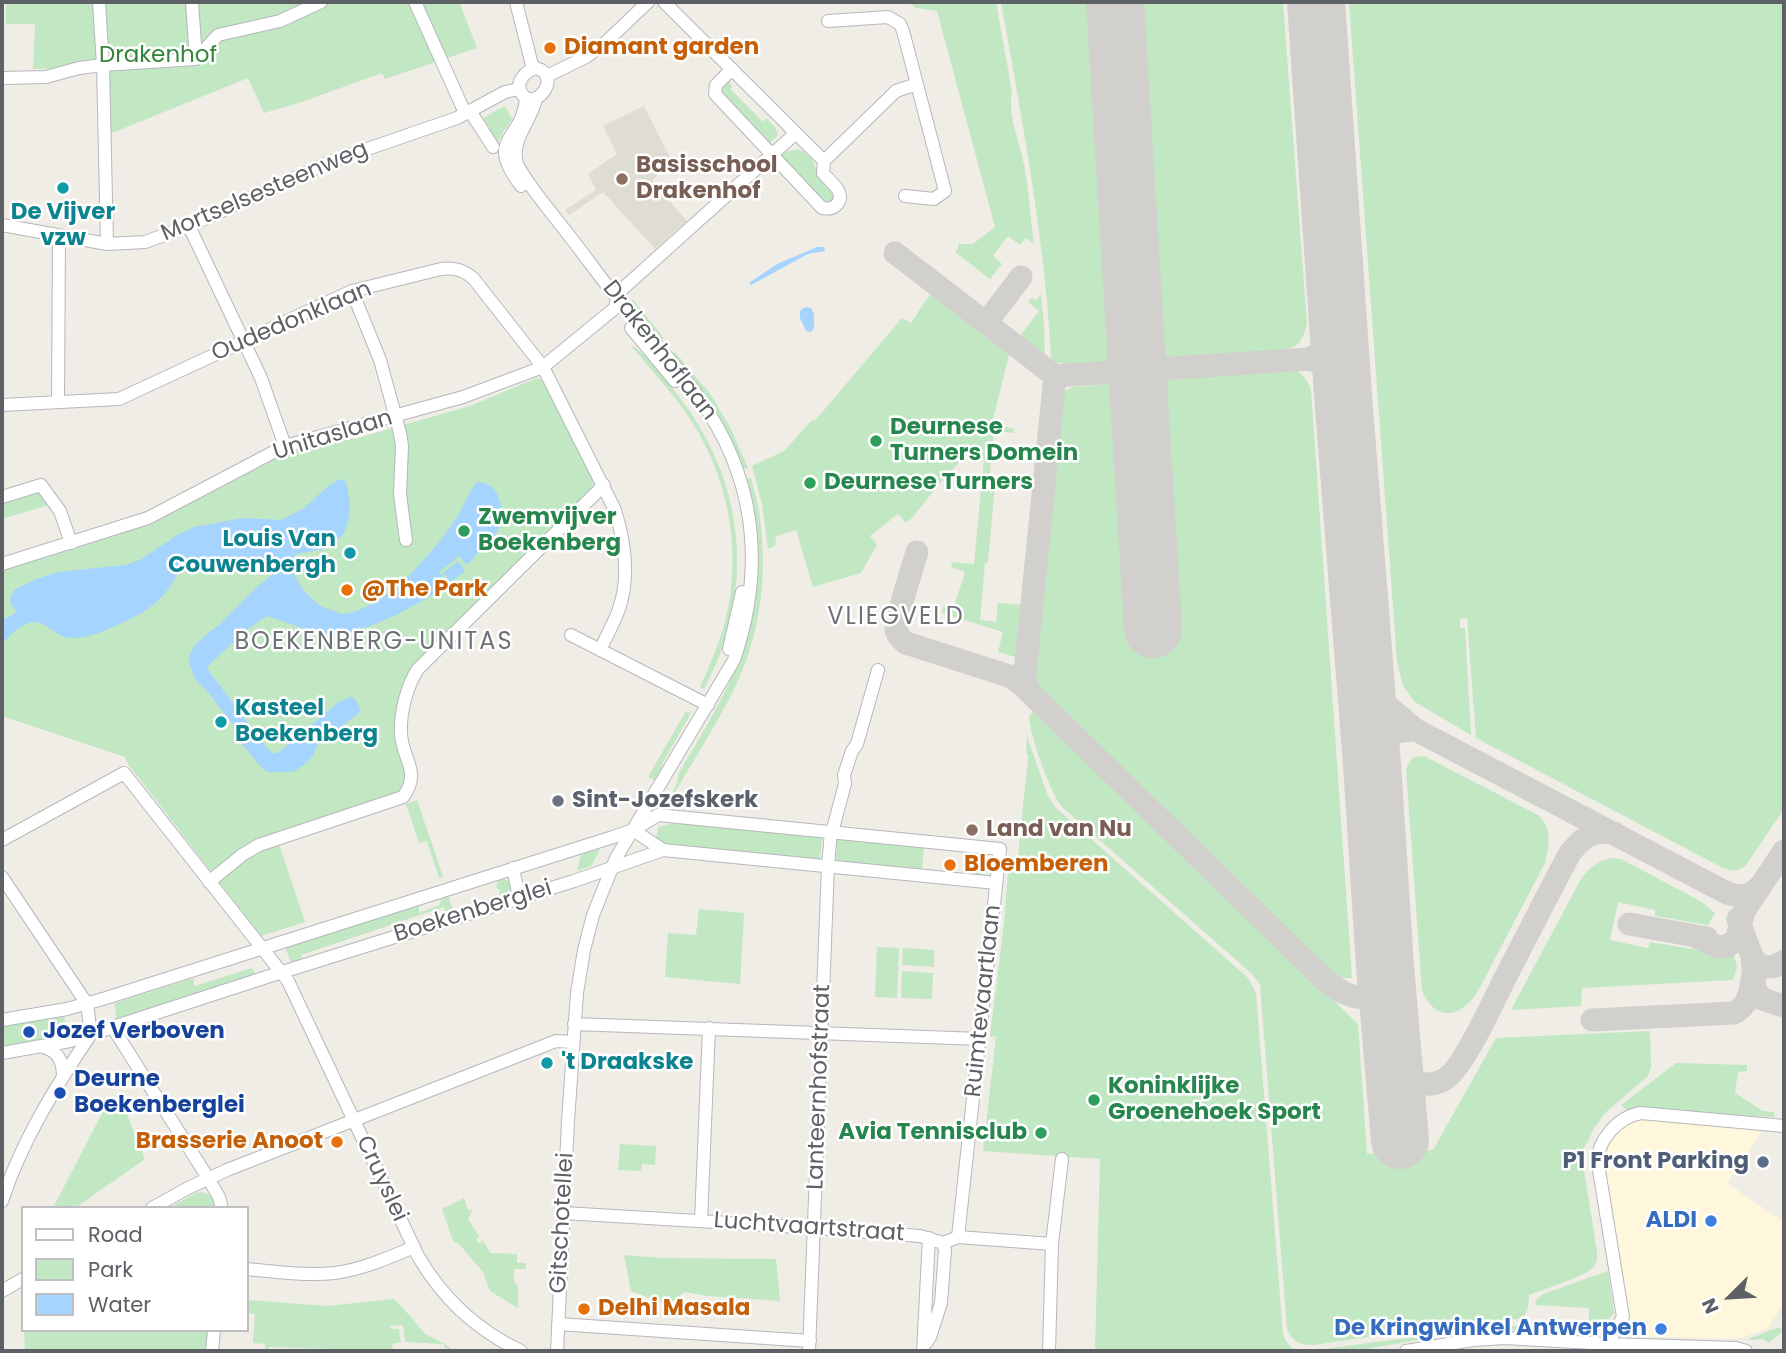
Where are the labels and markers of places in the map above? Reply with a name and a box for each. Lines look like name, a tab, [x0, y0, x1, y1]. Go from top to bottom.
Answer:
place label: Diamant garden	[564, 34, 759, 62]
marker: Diamant garden	[542, 40, 558, 56]
place label: Basisschool Drakenhof	[636, 152, 778, 206]
marker: Basisschool Drakenhof	[614, 171, 630, 187]
marker: De Vijver vzw	[55, 180, 71, 196]
place label: De Vijver vzw	[11, 199, 115, 253]
place label: Deurnese Turners Domein	[890, 414, 1078, 468]
marker: Deurnese Turners Domein	[868, 433, 884, 449]
place label: Deurnese Turners	[824, 469, 1033, 497]
marker: Deurnese Turners	[802, 475, 818, 491]
place label: Zwemvijver Boekenberg	[478, 504, 621, 558]
marker: Zwemvijver Boekenberg	[456, 523, 472, 539]
place label: Louis Van Couwenbergh	[168, 526, 336, 580]
marker: Louis Van Couwenbergh	[342, 545, 358, 561]
place label: @The Park	[361, 576, 488, 604]
marker: @The Park	[339, 582, 355, 598]
place label: Kasteel Boekenberg	[235, 695, 378, 749]
marker: Kasteel Boekenberg	[213, 714, 229, 730]
place label: Sint-Jozefskerk	[572, 787, 758, 815]
marker: Sint-Jozefskerk	[550, 793, 566, 809]
place label: Land van Nu	[986, 816, 1132, 844]
marker: Land van Nu	[964, 822, 980, 838]
place label: Bloemberen	[964, 851, 1108, 879]
marker: Bloemberen	[942, 857, 958, 873]
place label: Jozef Verboven	[43, 1018, 225, 1046]
marker: Jozef Verboven	[21, 1024, 37, 1040]
place label: 't Draakske	[561, 1049, 694, 1077]
marker: 't Draakske	[539, 1055, 555, 1071]
place label: Deurne Boekenberglei	[74, 1066, 245, 1120]
place label: Koninklijke Groenehoek Sport	[1108, 1073, 1321, 1127]
marker: Deurne Boekenberglei	[52, 1085, 68, 1101]
marker: Koninklijke Groenehoek Sport	[1086, 1092, 1102, 1108]
place label: Avia Tennisclub	[838, 1119, 1027, 1147]
marker: Avia Tennisclub	[1033, 1125, 1049, 1141]
place label: Brasserie Anoot	[136, 1128, 323, 1156]
marker: Brasserie Anoot	[329, 1134, 345, 1150]
place label: P1 Front Parking	[1562, 1148, 1749, 1176]
marker: P1 Front Parking	[1755, 1154, 1771, 1170]
place label: ALDI	[1646, 1207, 1697, 1235]
marker: ALDI	[1703, 1213, 1719, 1229]
place label: Delhi Masala	[598, 1295, 750, 1323]
marker: Delhi Masala	[576, 1301, 592, 1317]
place label: De Kringwinkel Antwerpen	[1334, 1315, 1647, 1343]
marker: De Kringwinkel Antwerpen	[1653, 1321, 1669, 1337]

